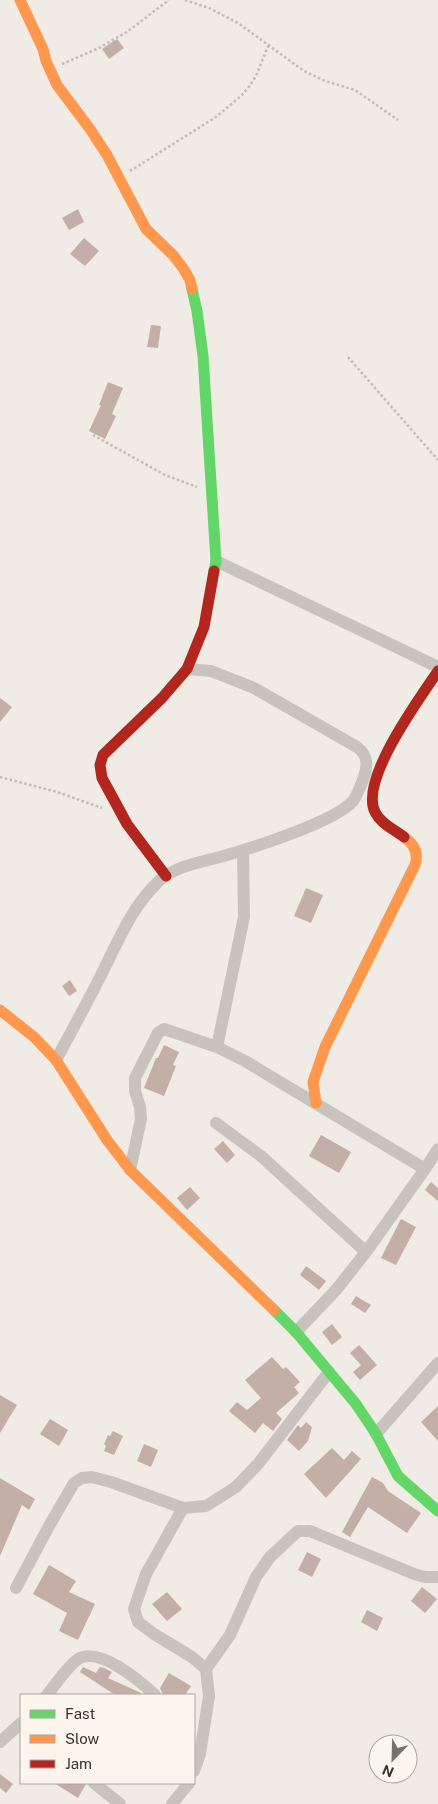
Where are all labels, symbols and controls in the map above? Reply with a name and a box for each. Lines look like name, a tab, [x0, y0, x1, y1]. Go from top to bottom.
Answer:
legend	[20, 1694, 195, 1784]
text: Fast	[65, 1705, 95, 1722]
text: Slow	[65, 1730, 100, 1747]
north arrow	[368, 1734, 418, 1784]
text: Jam	[65, 1755, 92, 1772]
text: N	[380, 1761, 396, 1780]

